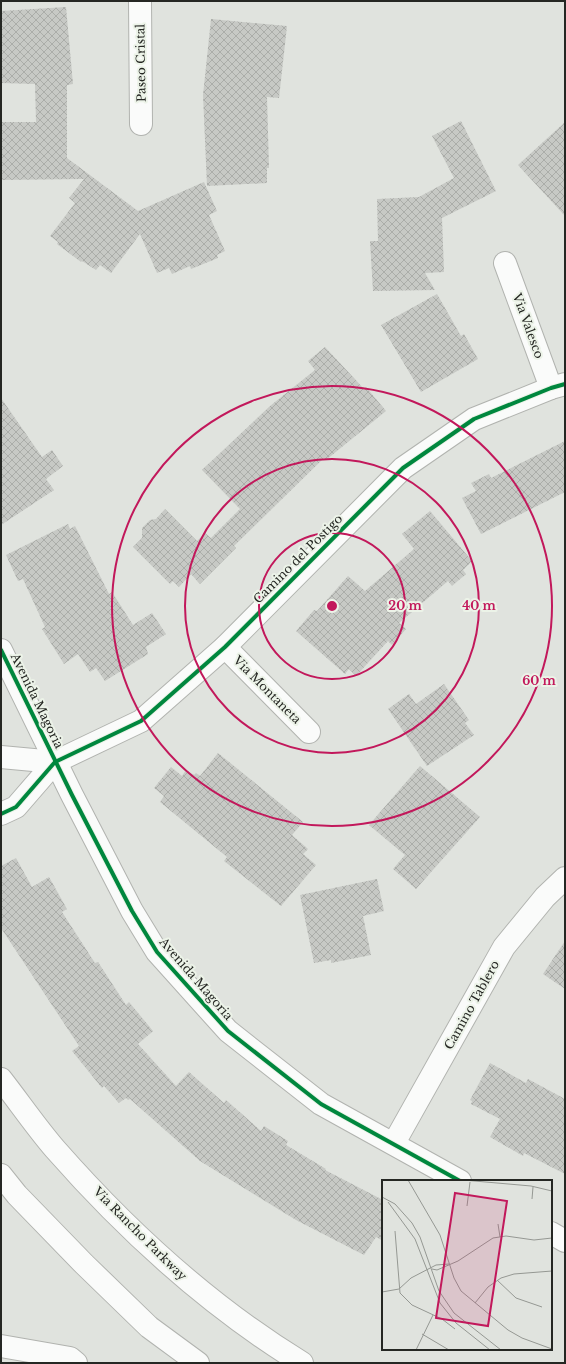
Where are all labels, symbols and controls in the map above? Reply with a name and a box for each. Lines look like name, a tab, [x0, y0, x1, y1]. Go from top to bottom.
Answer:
street label: Paseo Cristal	[132, 24, 149, 102]
street label: Via Valesco	[509, 290, 547, 361]
street label: Camino del Postigo	[250, 511, 345, 606]
text: 20 m	[388, 598, 422, 613]
text: 40 m	[462, 598, 496, 613]
centre of rings	[325, 599, 339, 613]
street label: Avenida Magoria	[7, 650, 67, 751]
street label: Via Montaneta	[230, 652, 305, 727]
text: 60 m	[522, 673, 557, 688]
street label: Avenida Magoria	[156, 934, 236, 1023]
street label: Camino Tablero	[441, 957, 502, 1052]
inset map	[382, 1180, 552, 1350]
street label: Via Rancho Parkway	[90, 1183, 190, 1284]

